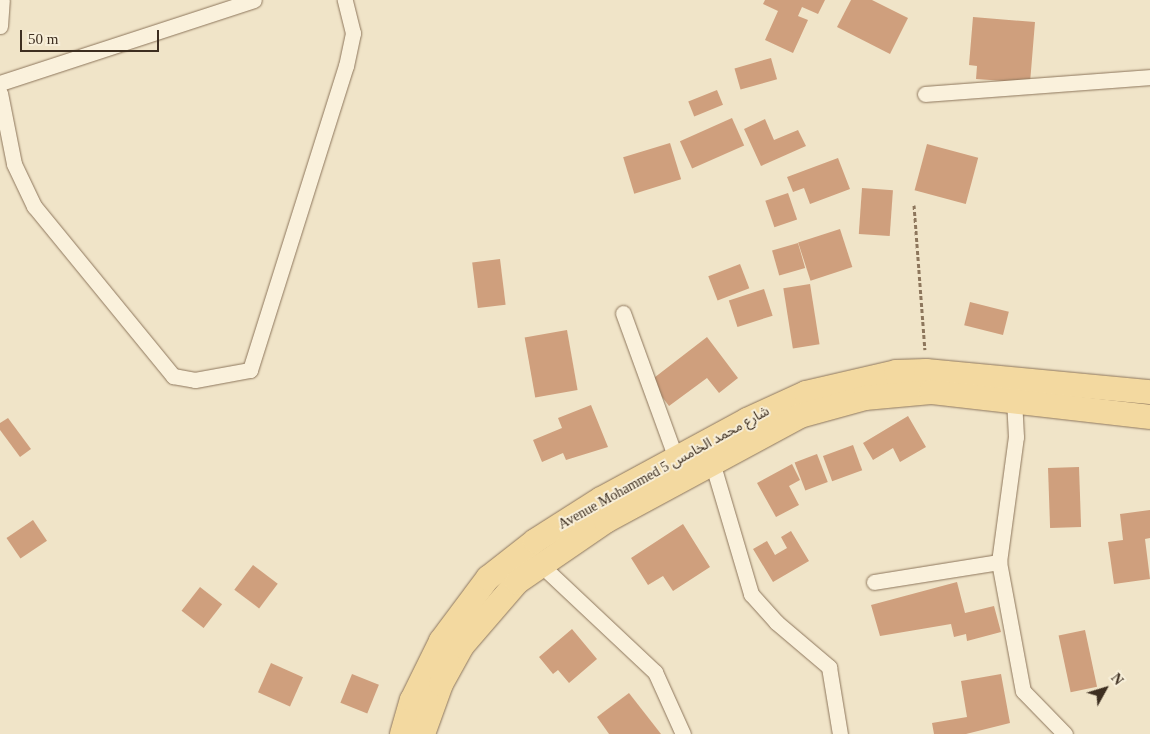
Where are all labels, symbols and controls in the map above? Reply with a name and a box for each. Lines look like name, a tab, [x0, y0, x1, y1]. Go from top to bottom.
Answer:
scale bar	[22, 20, 161, 52]
text: 50 m	[28, 31, 58, 47]
street label: Avenue Mohammed 5 شارع محمد الخامس	[555, 403, 773, 533]
north arrow	[1080, 664, 1130, 714]
text: N	[1108, 671, 1126, 688]

